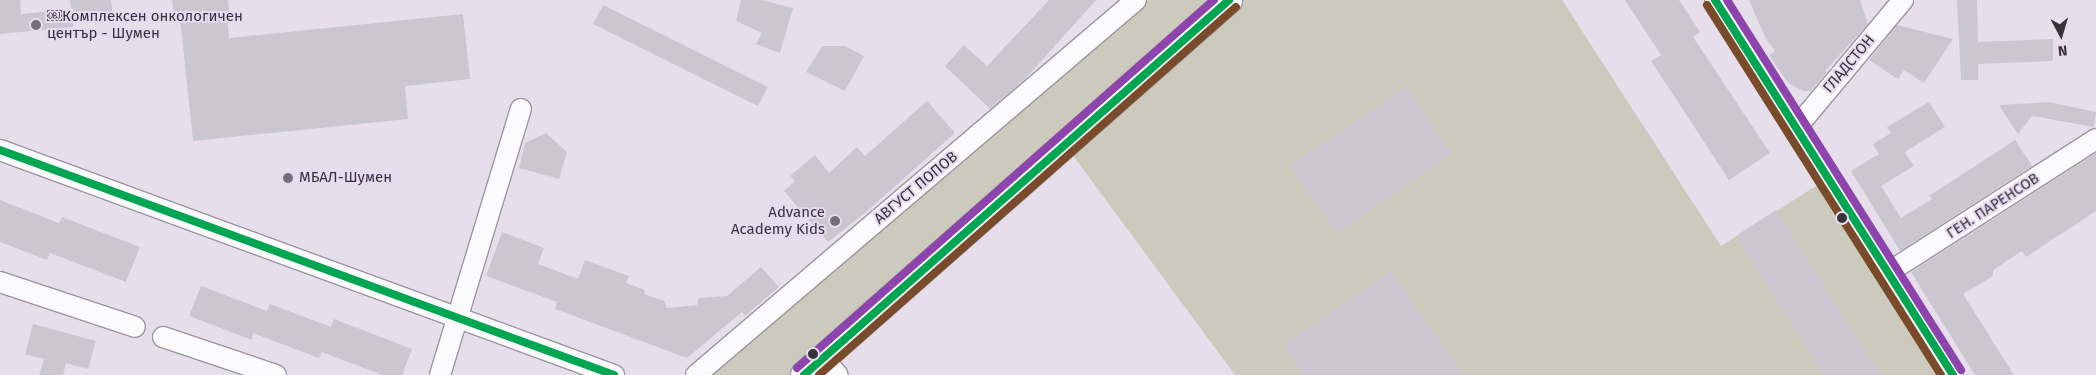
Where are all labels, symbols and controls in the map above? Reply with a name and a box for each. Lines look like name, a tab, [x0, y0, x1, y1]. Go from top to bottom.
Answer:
place label: ￼Комплексен онкологичен център - Шумен	[47, 7, 228, 42]
north arrow	[2036, 10, 2086, 60]
marker: ￼Комплексен онкологичен център - Шумен	[29, 18, 43, 32]
street label: ГЛАДСТОН	[1820, 31, 1878, 97]
text: N	[2057, 41, 2068, 59]
street label: АВГУСТ ПОПОВ	[871, 148, 961, 228]
place label: МБАЛ-Шумен	[299, 169, 392, 187]
street label: ГЕН. ПАРЕНСОВ	[1943, 169, 2043, 243]
marker: МБАЛ-Шумен	[281, 171, 295, 185]
place label: Advance Academy Kids	[731, 203, 825, 238]
unlabelled marker	[1837, 213, 1847, 223]
marker: Advance Academy Kids	[829, 215, 841, 227]
unlabelled marker	[808, 349, 818, 359]

